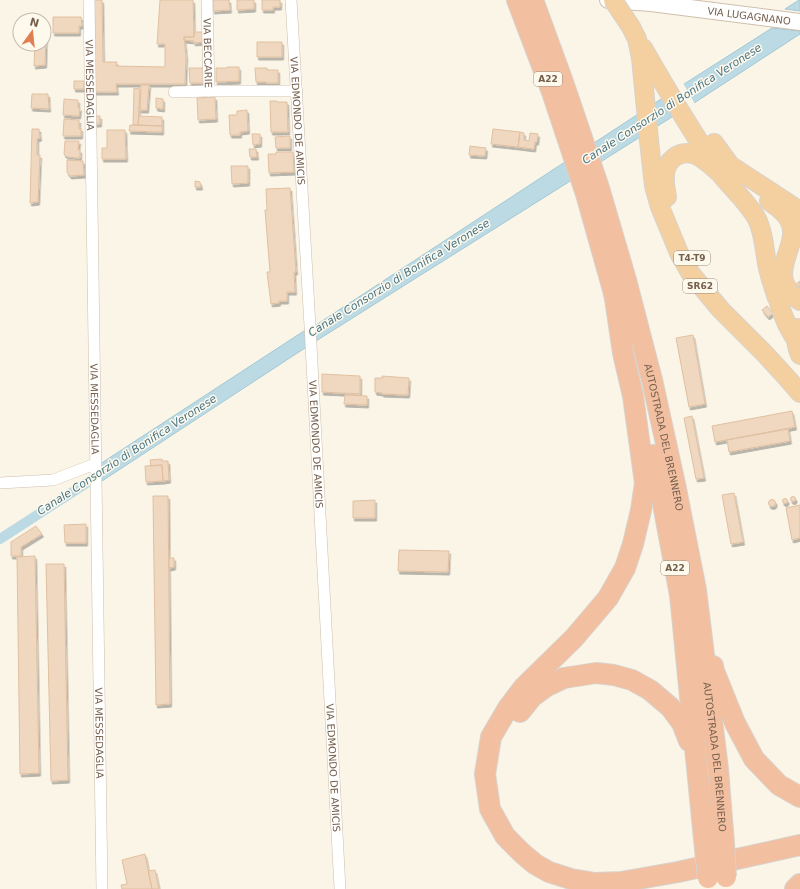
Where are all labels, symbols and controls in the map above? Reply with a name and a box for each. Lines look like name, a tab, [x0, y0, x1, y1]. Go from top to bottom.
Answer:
street label: VIA LUGAGNANO	[707, 5, 792, 26]
north arrow	[12, 12, 52, 52]
text: N	[28, 15, 41, 30]
street label: VIA BECCARIE	[202, 18, 214, 88]
street label: VIA MESSEDAGLIA	[84, 39, 96, 131]
water label: Canale Consorzio di Bonifica Veronese	[580, 41, 764, 167]
street label: VIA EDMONDO DE AMICIS	[289, 56, 307, 185]
road number: A22	[534, 72, 562, 86]
water label: Canale Consorzio di Bonifica Veronese	[306, 216, 492, 339]
road number: T4-T9	[674, 251, 710, 265]
road number: SR62	[683, 279, 717, 293]
street label: AUTOSTRADA DEL BRENNERO	[642, 362, 686, 512]
street label: VIA MESSEDAGLIA	[89, 363, 101, 455]
street label: VIA EDMONDO DE AMICIS	[307, 380, 325, 509]
water label: Canale Consorzio di Bonifica Veronese	[35, 392, 219, 518]
road number: A22	[661, 561, 689, 575]
street label: AUTOSTRADA DEL BRENNERO	[702, 681, 729, 832]
street label: VIA MESSEDAGLIA	[94, 687, 106, 779]
street label: VIA EDMONDO DE AMICIS	[325, 703, 342, 832]

